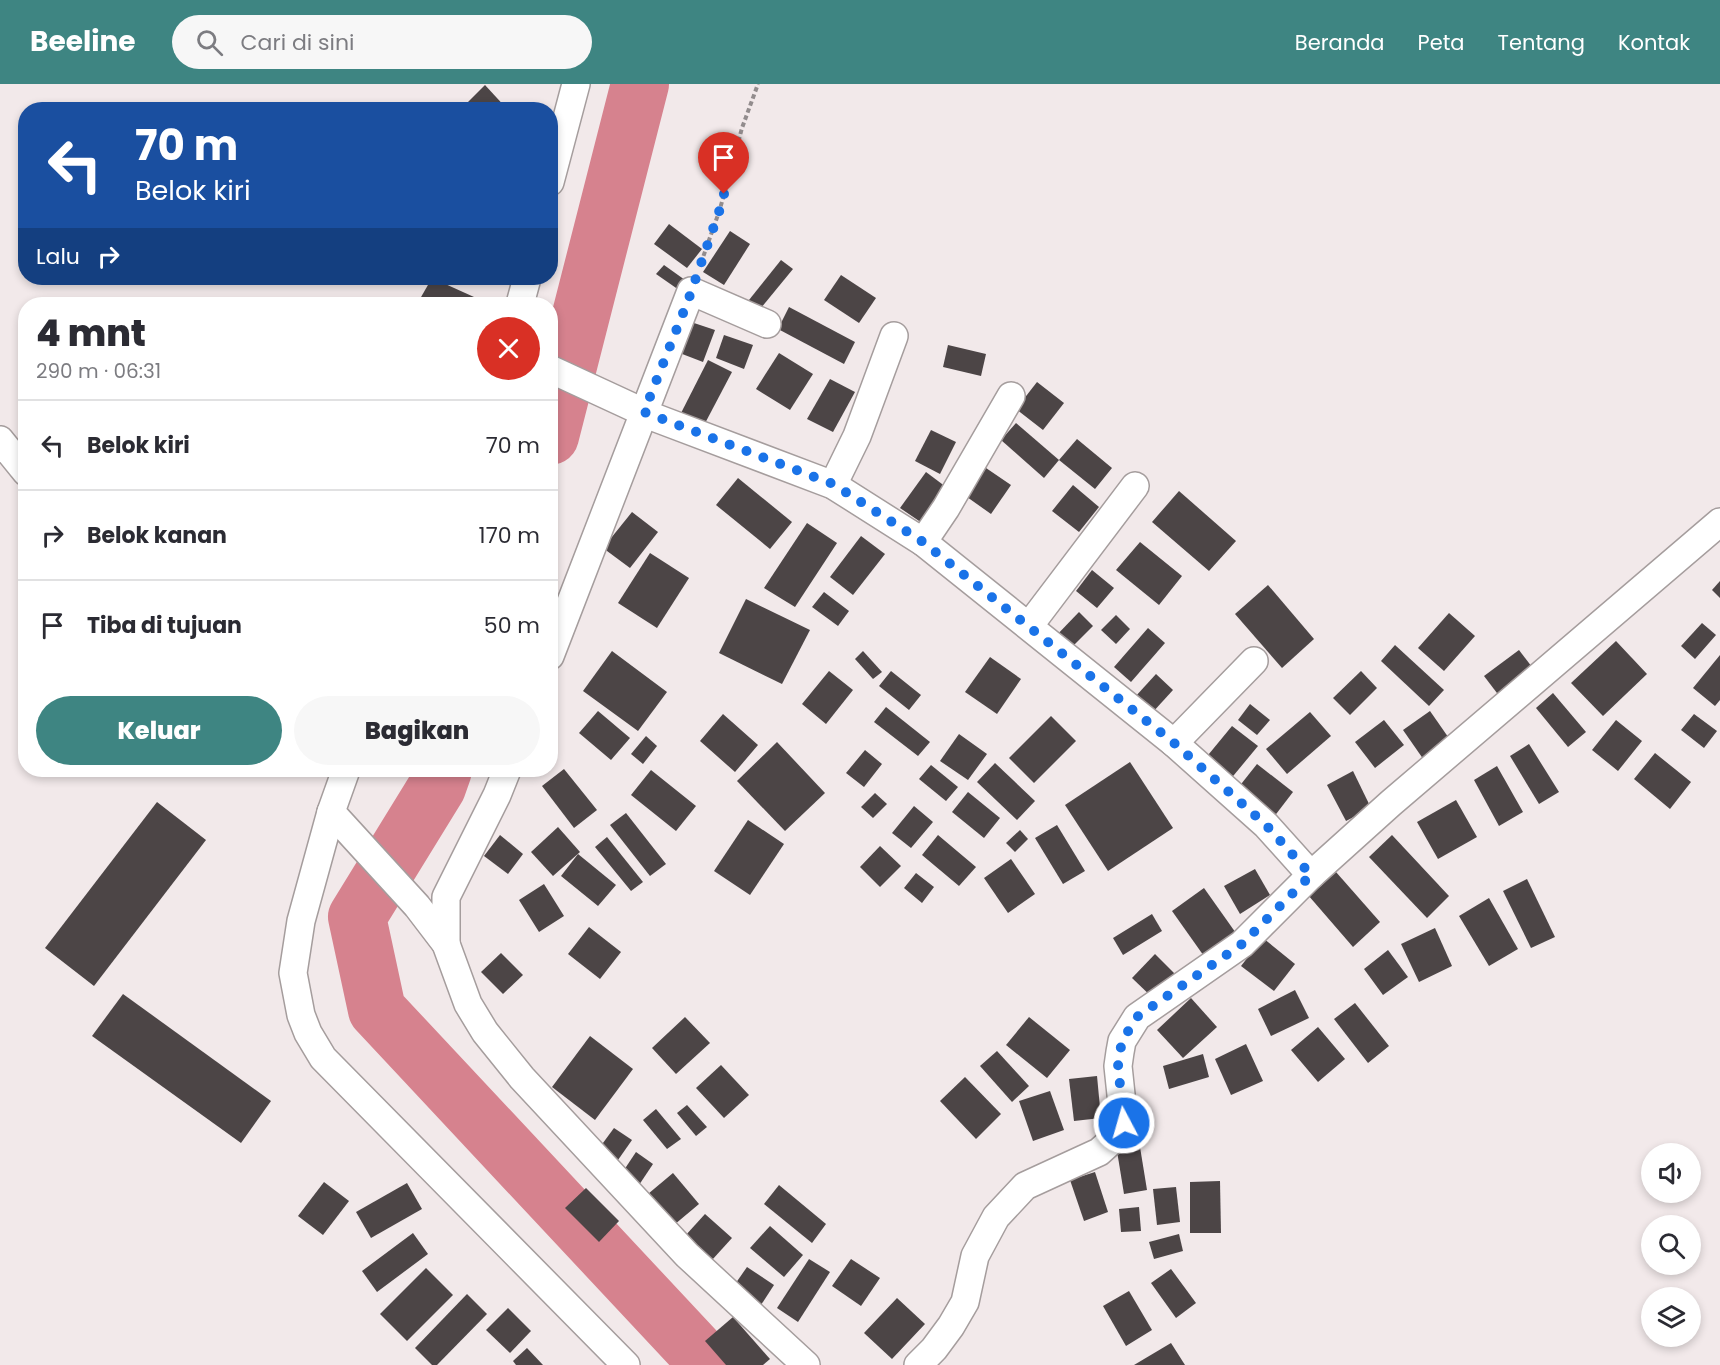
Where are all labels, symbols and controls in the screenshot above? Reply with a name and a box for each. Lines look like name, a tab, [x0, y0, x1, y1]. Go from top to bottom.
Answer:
search box	[172, 15, 592, 69]
text: Beeline	[30, 22, 136, 61]
icon: search	[193, 26, 226, 59]
text: Cari di sini	[241, 27, 355, 58]
text: Beranda	[1295, 28, 1385, 57]
text: Peta	[1418, 28, 1465, 57]
text: Tentang	[1498, 28, 1585, 57]
text: Kontak	[1618, 28, 1690, 57]
text: 70 m	[135, 116, 238, 175]
icon: left	[36, 126, 114, 204]
pin	[698, 132, 749, 194]
icon: arrive	[707, 141, 740, 174]
text: Belok kiri	[135, 172, 251, 209]
icon: right	[92, 240, 125, 273]
text: Lalu	[36, 241, 80, 272]
text: 4 mnt	[36, 308, 146, 359]
button: close	[477, 317, 540, 380]
text: 290 m · 06:31	[36, 357, 161, 385]
icon: left	[36, 429, 69, 462]
text: Belok kiri	[87, 430, 190, 461]
text: 70 m	[486, 430, 540, 461]
icon: right	[36, 519, 69, 552]
text: Belok kanan	[87, 520, 227, 551]
text: 170 m	[479, 520, 540, 551]
icon: arrive	[36, 609, 69, 642]
text: Tiba di tujuan	[87, 610, 242, 641]
text: 50 m	[484, 610, 540, 641]
button: Keluar	[36, 696, 282, 765]
button: Bagikan	[294, 696, 540, 765]
position arrow	[1092, 1091, 1156, 1155]
map controls	[1641, 1143, 1701, 1347]
button: sound	[1641, 1143, 1701, 1203]
button: search	[1641, 1215, 1701, 1275]
button: layers	[1641, 1287, 1701, 1347]

